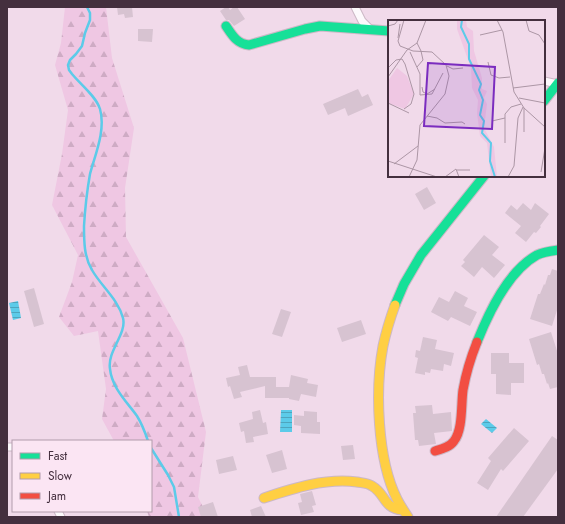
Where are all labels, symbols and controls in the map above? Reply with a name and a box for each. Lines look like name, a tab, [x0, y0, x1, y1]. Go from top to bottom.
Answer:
inset map	[388, 20, 545, 177]
legend	[12, 440, 152, 512]
text: Fast	[48, 447, 67, 465]
text: Slow	[48, 467, 73, 485]
text: Jam	[46, 487, 66, 505]

